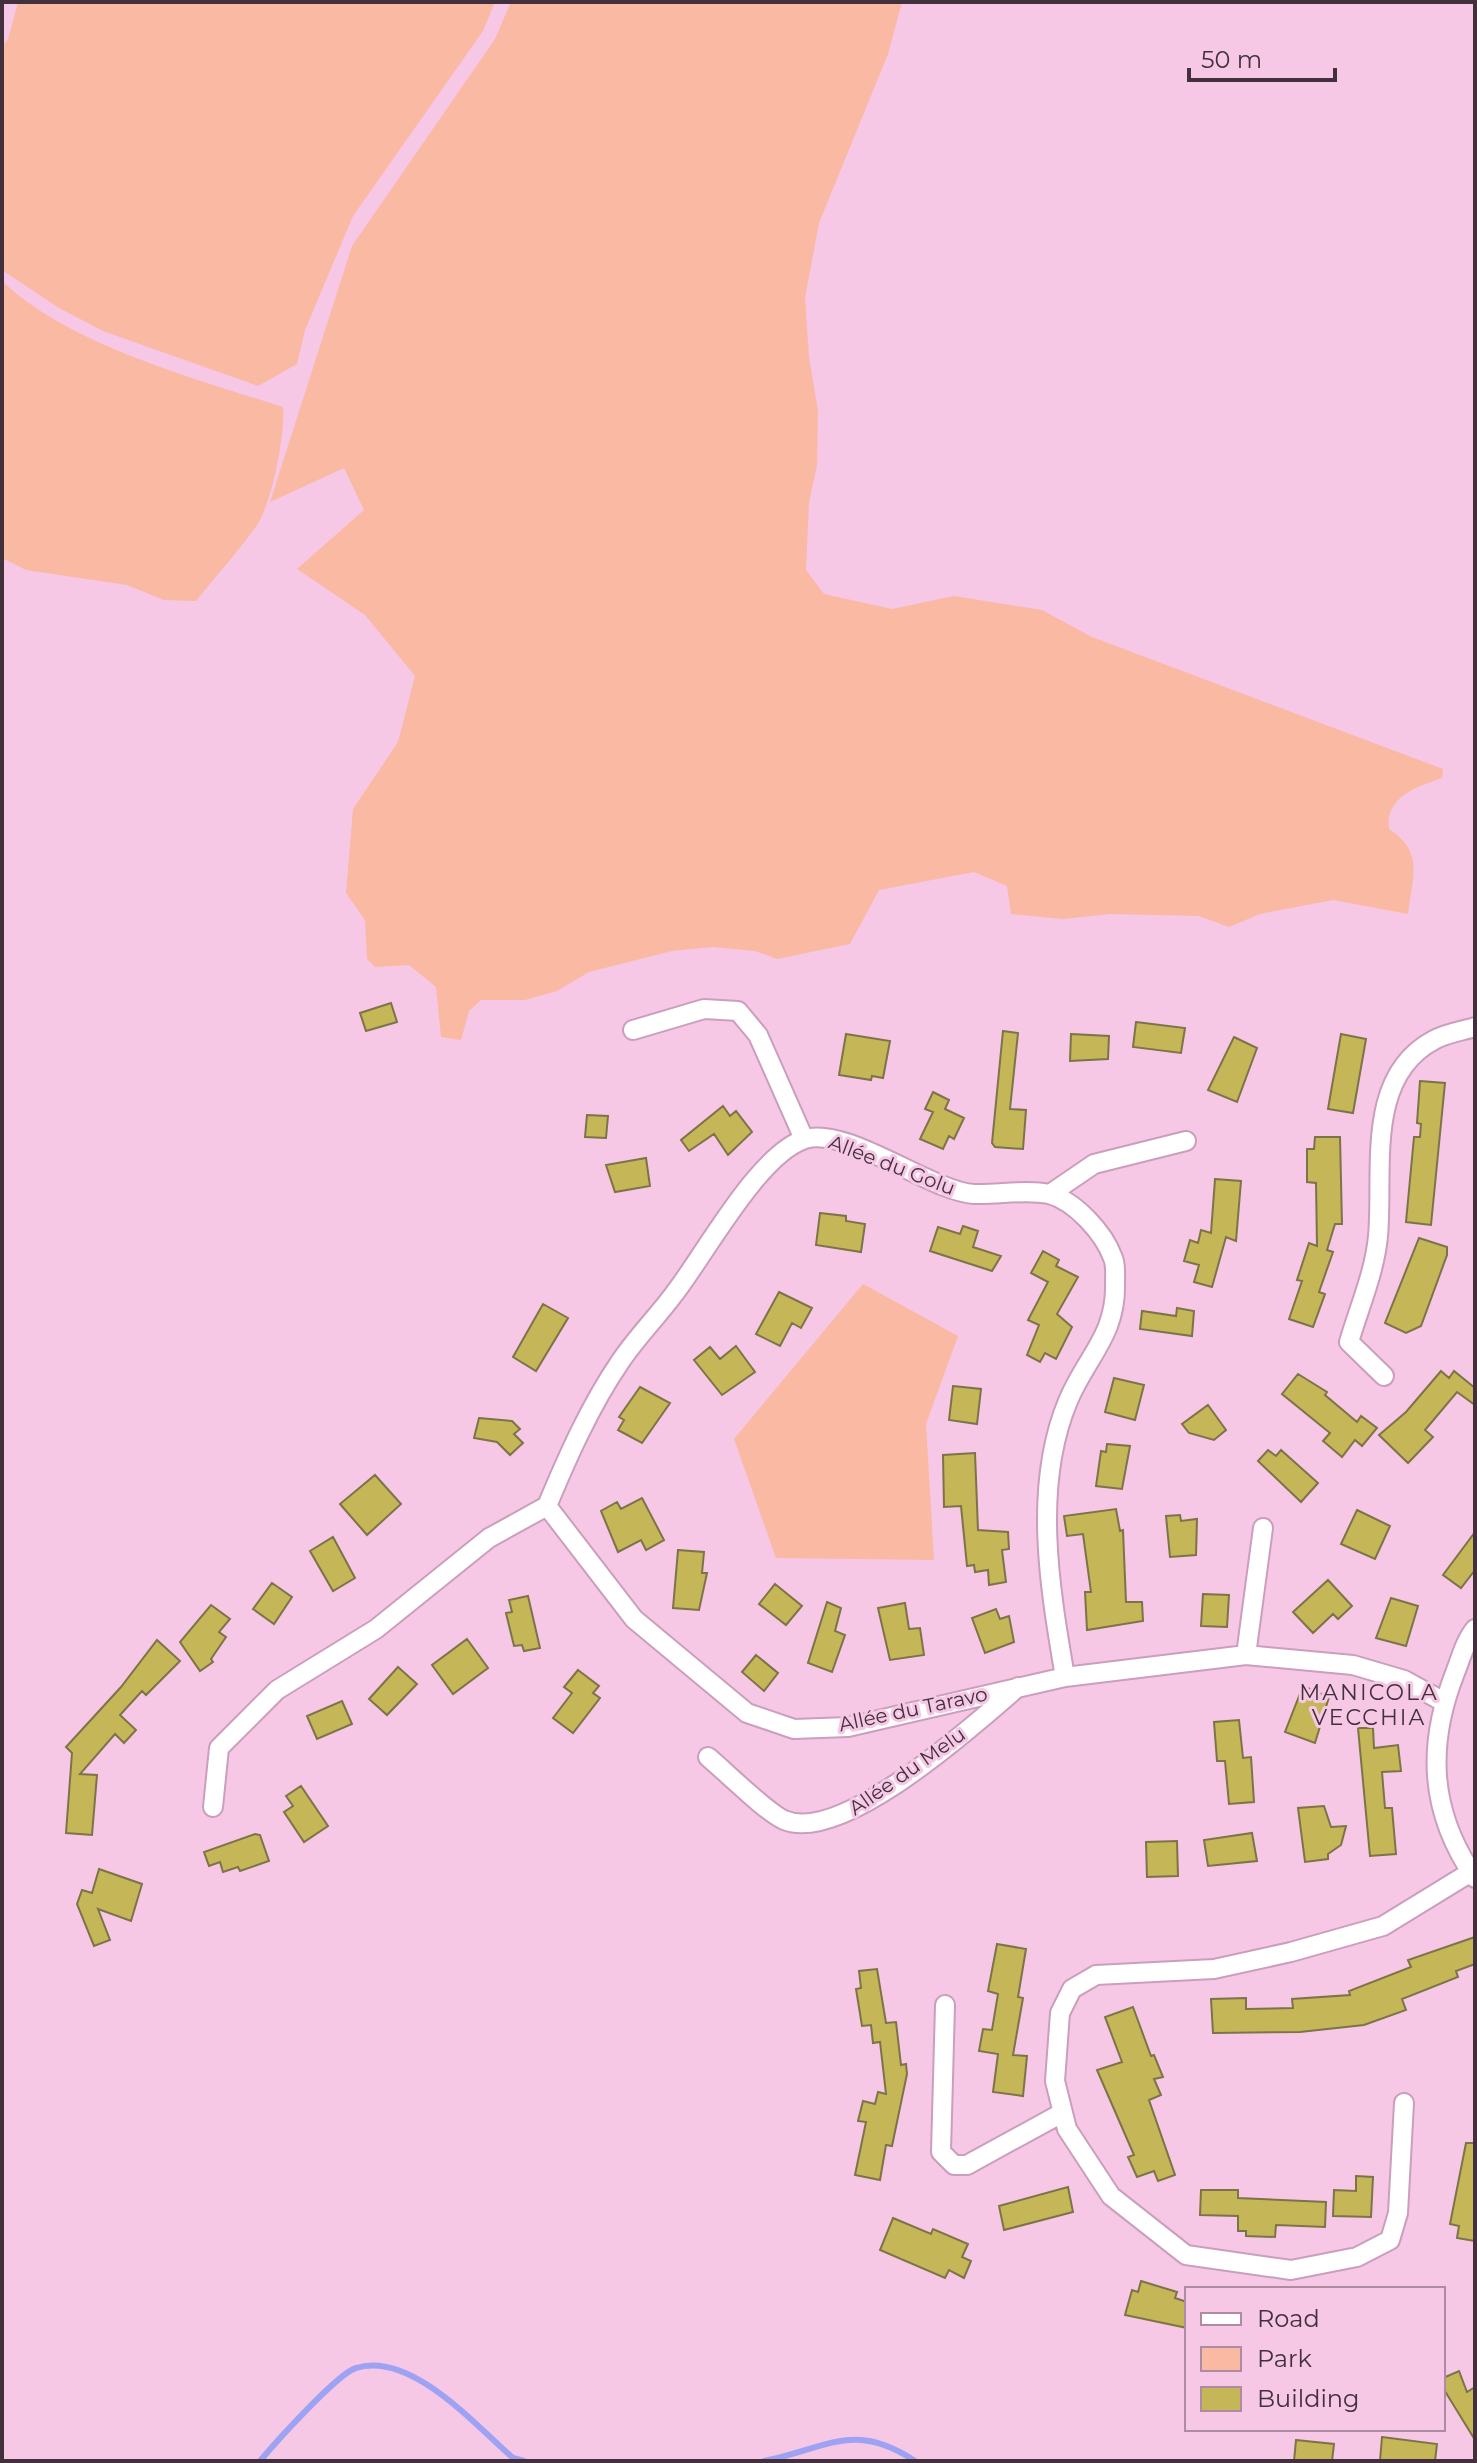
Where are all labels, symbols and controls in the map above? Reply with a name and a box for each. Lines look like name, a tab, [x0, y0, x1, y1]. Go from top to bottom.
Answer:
scale bar	[1189, 32, 1335, 82]
text: 50 m	[1201, 45, 1262, 74]
street label: Allée du Golu	[825, 1130, 959, 1200]
district label: MANICOLA VECCHIA	[1299, 1679, 1439, 1731]
street label: Allée du Taravo	[836, 1682, 990, 1736]
street label: Allée du Melu	[844, 1722, 970, 1820]
legend	[1185, 2287, 1445, 2431]
text: Road	[1257, 2304, 1320, 2333]
text: Park	[1257, 2344, 1312, 2373]
text: Building	[1257, 2384, 1360, 2413]

